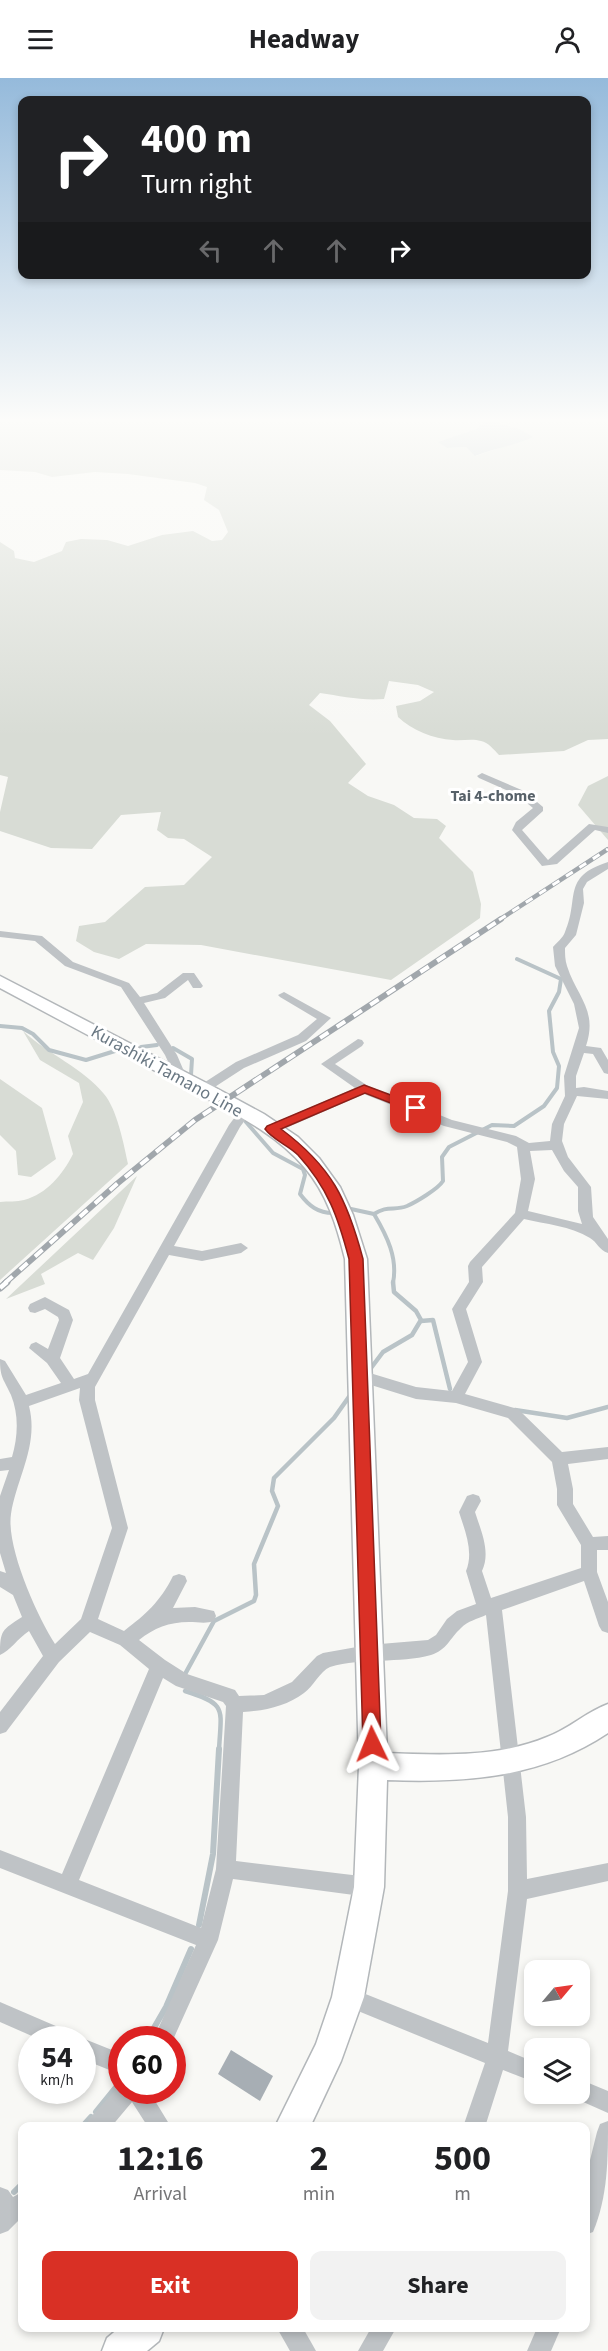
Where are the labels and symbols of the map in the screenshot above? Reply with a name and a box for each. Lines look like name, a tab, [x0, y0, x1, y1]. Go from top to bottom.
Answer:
district label: Tai 4-chome	[450, 785, 536, 807]
street label: Kurashiki Tamano Line	[86, 1019, 247, 1124]
pin	[390, 1082, 441, 1133]
position arrow	[340, 1712, 404, 1776]
north arrow	[524, 1960, 590, 2026]
speed limit sign: 60	[108, 2026, 186, 2104]

